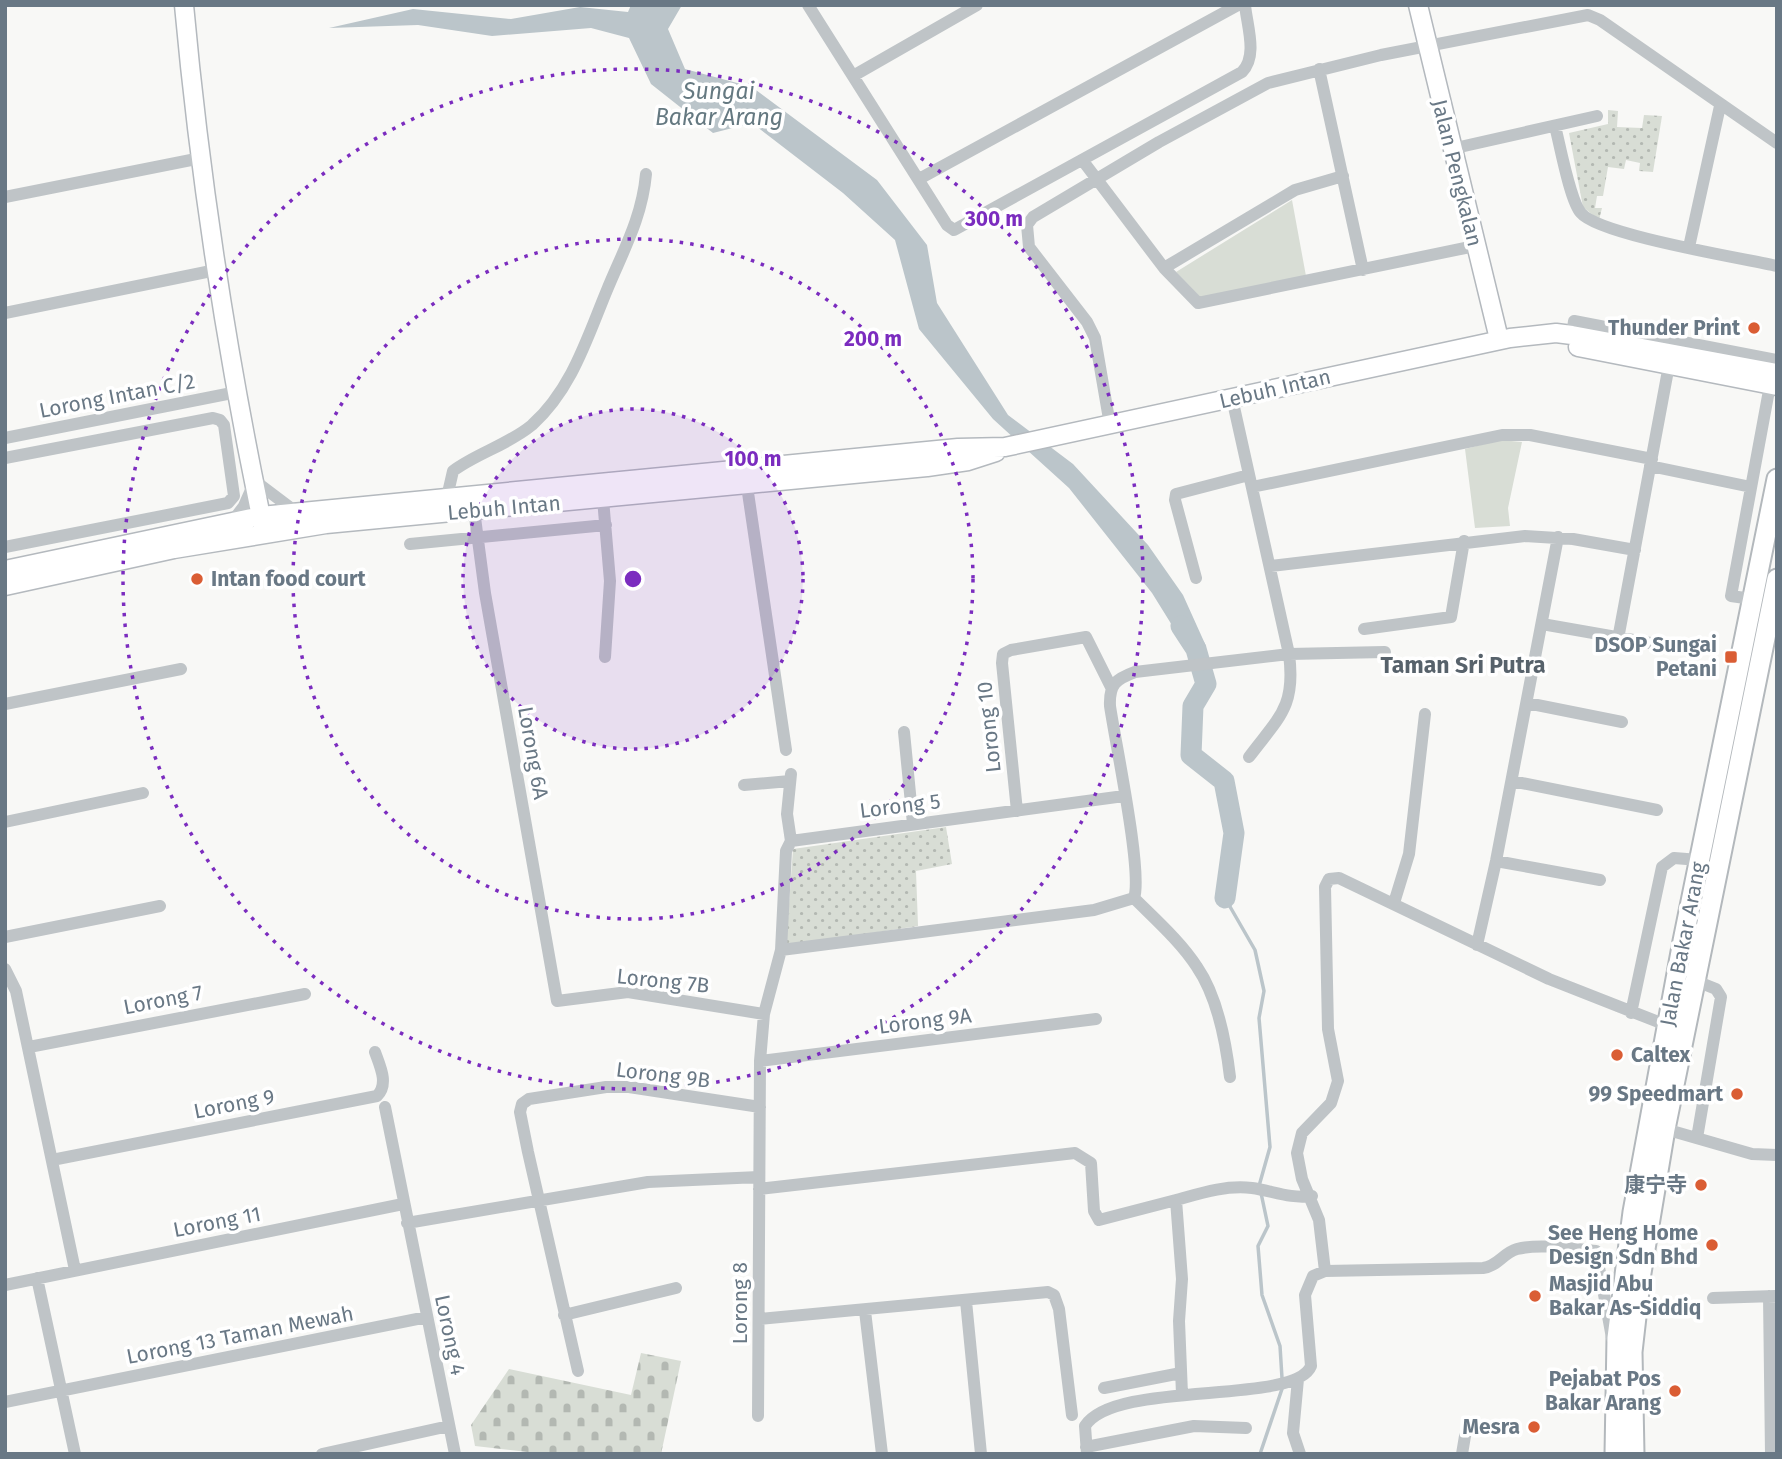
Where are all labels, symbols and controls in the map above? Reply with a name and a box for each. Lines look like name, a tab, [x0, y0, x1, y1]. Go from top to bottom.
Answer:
water label: Sungai Bakar Arang	[655, 77, 783, 131]
street label: Jalan Pengkalan	[1426, 97, 1488, 249]
text: 300 m	[964, 206, 1023, 232]
place label: Thunder Print	[1608, 315, 1741, 341]
marker: Thunder Print	[1746, 320, 1762, 336]
text: 200 m	[844, 326, 902, 352]
street label: Lebuh Intan	[1217, 364, 1333, 414]
street label: Lorong Intan C/2	[37, 368, 197, 424]
text: 100 m	[724, 446, 782, 472]
street label: Lebuh Intan	[446, 490, 562, 526]
place label: Intan food court	[211, 566, 366, 592]
centre of rings	[621, 567, 645, 591]
marker: Intan food court	[189, 571, 205, 587]
place label: DSOP Sungai Petani	[1595, 632, 1717, 682]
marker: DSOP Sungai Petani	[1723, 649, 1739, 665]
district label: Taman Sri Putra	[1380, 651, 1546, 679]
street label: Lorong 10	[971, 680, 1007, 774]
street label: Lorong 6A	[512, 704, 554, 802]
street label: Lorong 5	[858, 788, 942, 824]
street label: Jalan Bakar Arang	[1654, 860, 1712, 1028]
street label: Lorong 7B	[615, 963, 711, 999]
street label: Lorong 7	[121, 980, 205, 1020]
street label: Lorong 9A	[877, 1002, 973, 1040]
place label: Caltex	[1631, 1042, 1690, 1068]
marker: Caltex	[1609, 1047, 1625, 1063]
street label: Lorong 9B	[615, 1056, 711, 1094]
place label: 99 Speedmart	[1588, 1081, 1724, 1107]
street label: Lorong 9	[191, 1083, 277, 1125]
marker: 99 Speedmart	[1729, 1086, 1745, 1102]
place label: 康宁寺	[1624, 1172, 1687, 1198]
marker: 康宁寺	[1693, 1177, 1709, 1193]
street label: Lorong 11	[171, 1201, 263, 1243]
place label: See Heng Home Design Sdn Bhd	[1548, 1220, 1698, 1270]
marker: See Heng Home Design Sdn Bhd	[1704, 1237, 1720, 1253]
street label: Lorong 8	[727, 1262, 753, 1344]
place label: Masjid Abu Bakar As-Siddiq	[1549, 1271, 1701, 1321]
marker: Masjid Abu Bakar As-Siddiq	[1527, 1288, 1543, 1304]
street label: Lorong 4	[429, 1292, 471, 1378]
street label: Lorong 13 Taman Mewah	[124, 1300, 356, 1370]
place label: Pejabat Pos Bakar Arang	[1545, 1366, 1661, 1416]
marker: Pejabat Pos Bakar Arang	[1667, 1383, 1683, 1399]
place label: Mesra	[1463, 1414, 1520, 1440]
marker: Mesra	[1526, 1419, 1542, 1435]

